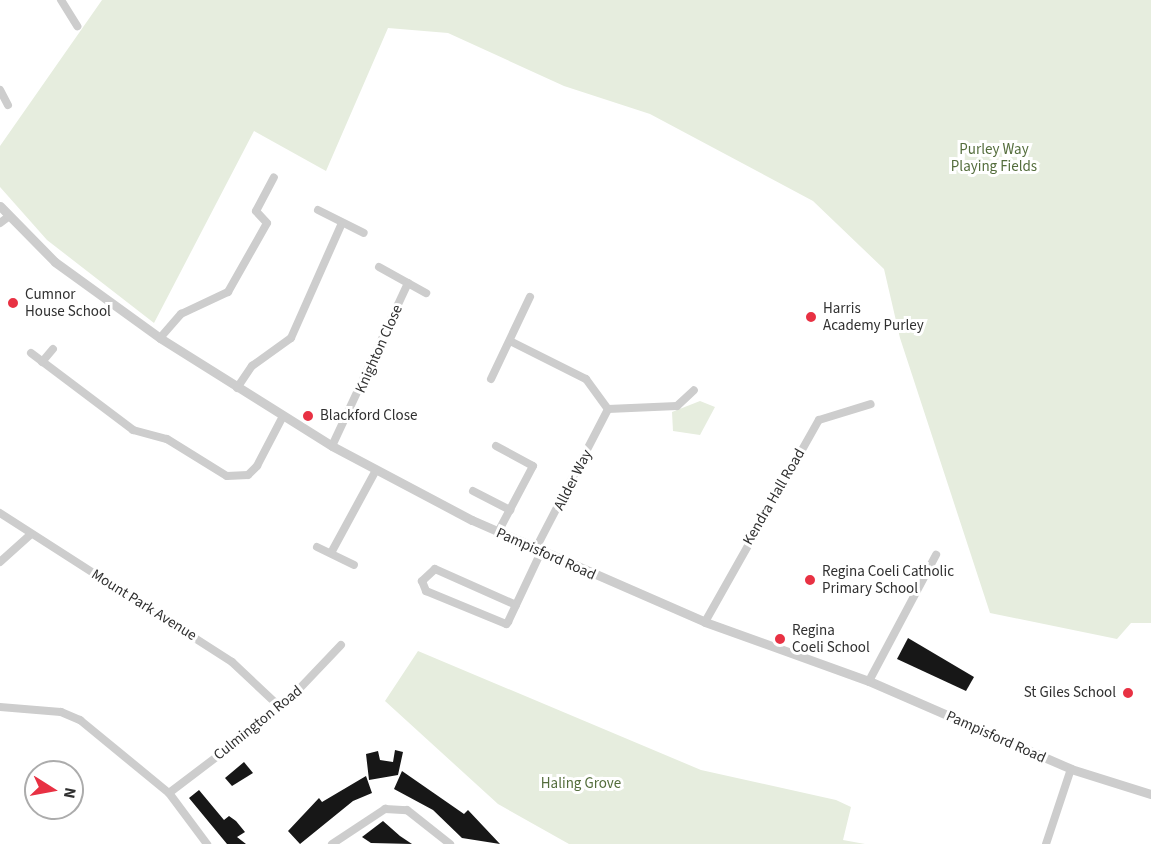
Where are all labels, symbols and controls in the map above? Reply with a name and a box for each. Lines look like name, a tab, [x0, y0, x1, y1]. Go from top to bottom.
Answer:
park label: Purley Way Playing Fields	[951, 140, 1037, 175]
place label: Cumnor House School	[25, 285, 111, 320]
marker: Cumnor House School	[6, 296, 20, 310]
place label: Harris Academy Purley	[823, 299, 924, 334]
street label: Knighton Close	[352, 302, 406, 396]
marker: Harris Academy Purley	[804, 310, 818, 324]
place label: Blackford Close	[320, 407, 417, 425]
marker: Blackford Close	[301, 409, 315, 423]
street label: Kendra Hall Road	[739, 446, 809, 548]
street label: Allder Way	[550, 447, 596, 513]
street label: Pampisford Road	[493, 524, 599, 584]
place label: Regina Coeli Catholic Primary School	[822, 562, 954, 597]
street label: Mount Park Avenue	[88, 565, 200, 645]
marker: Regina Coeli Catholic Primary School	[803, 573, 817, 587]
place label: Regina Coeli School	[792, 621, 870, 656]
marker: Regina Coeli School	[773, 632, 787, 646]
street label: Culmington Road	[210, 682, 306, 764]
place label: St Giles School	[1024, 684, 1116, 702]
marker: St Giles School	[1121, 686, 1135, 700]
street label: Pampisford Road	[943, 707, 1049, 767]
north arrow	[24, 760, 84, 820]
park label: Haling Grove	[541, 775, 621, 793]
text: N	[58, 786, 82, 800]

